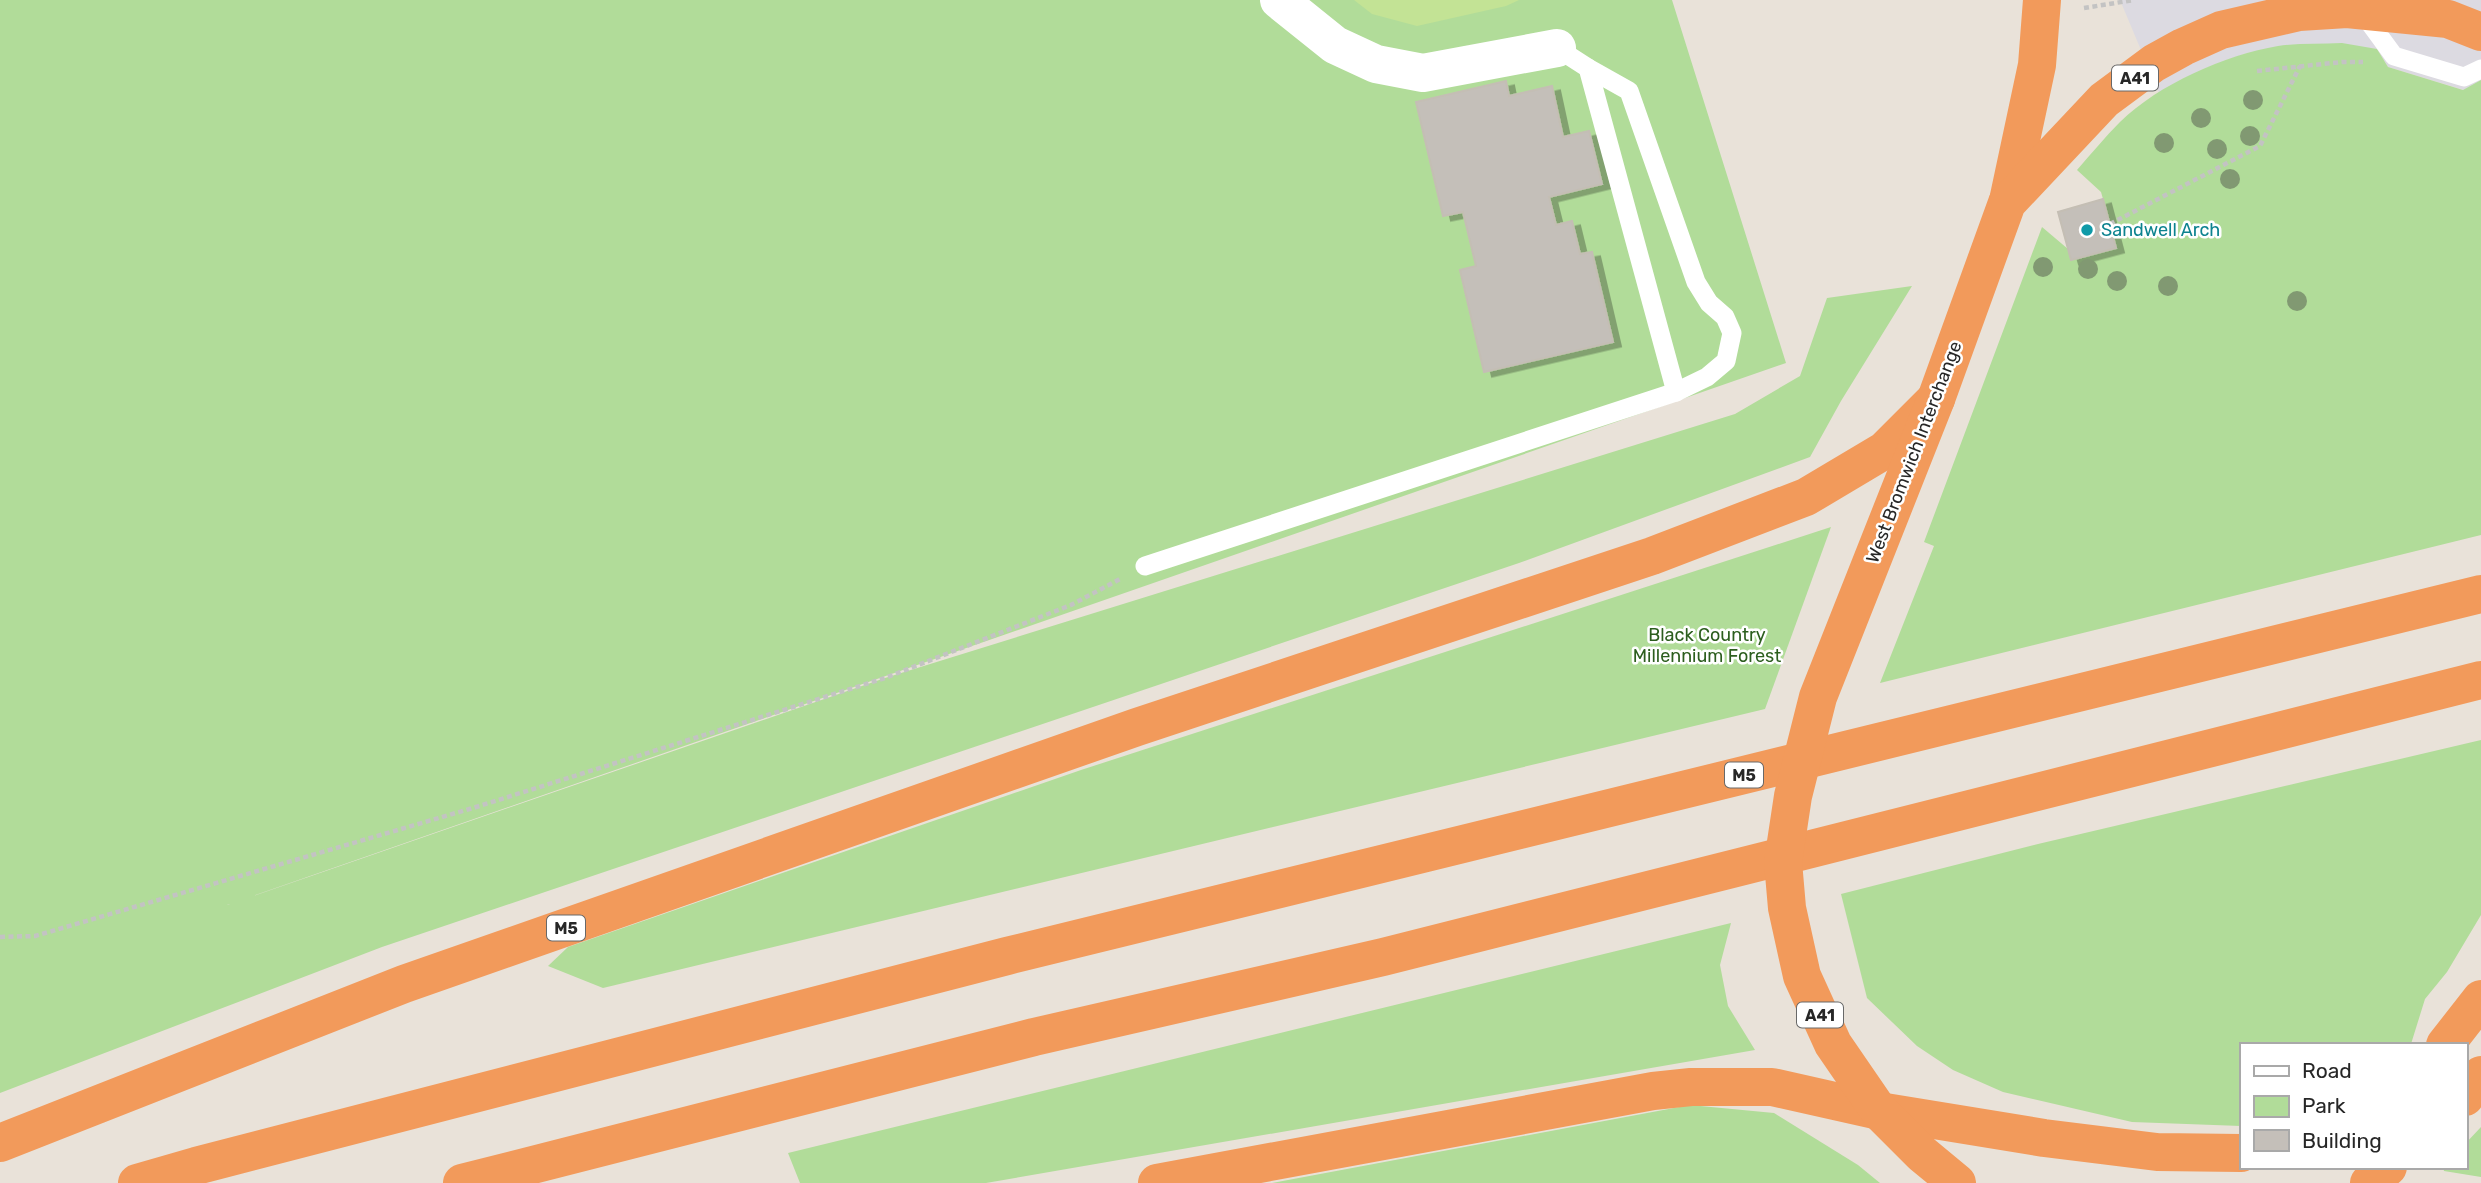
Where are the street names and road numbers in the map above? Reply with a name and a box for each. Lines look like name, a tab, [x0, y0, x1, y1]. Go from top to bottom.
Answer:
road number: A41	[2112, 66, 2158, 90]
street label: West Bromwich Interchange	[1861, 338, 1967, 566]
road number: M5	[1725, 762, 1763, 788]
road number: M5	[547, 916, 585, 940]
road number: A41	[1797, 1002, 1843, 1028]

